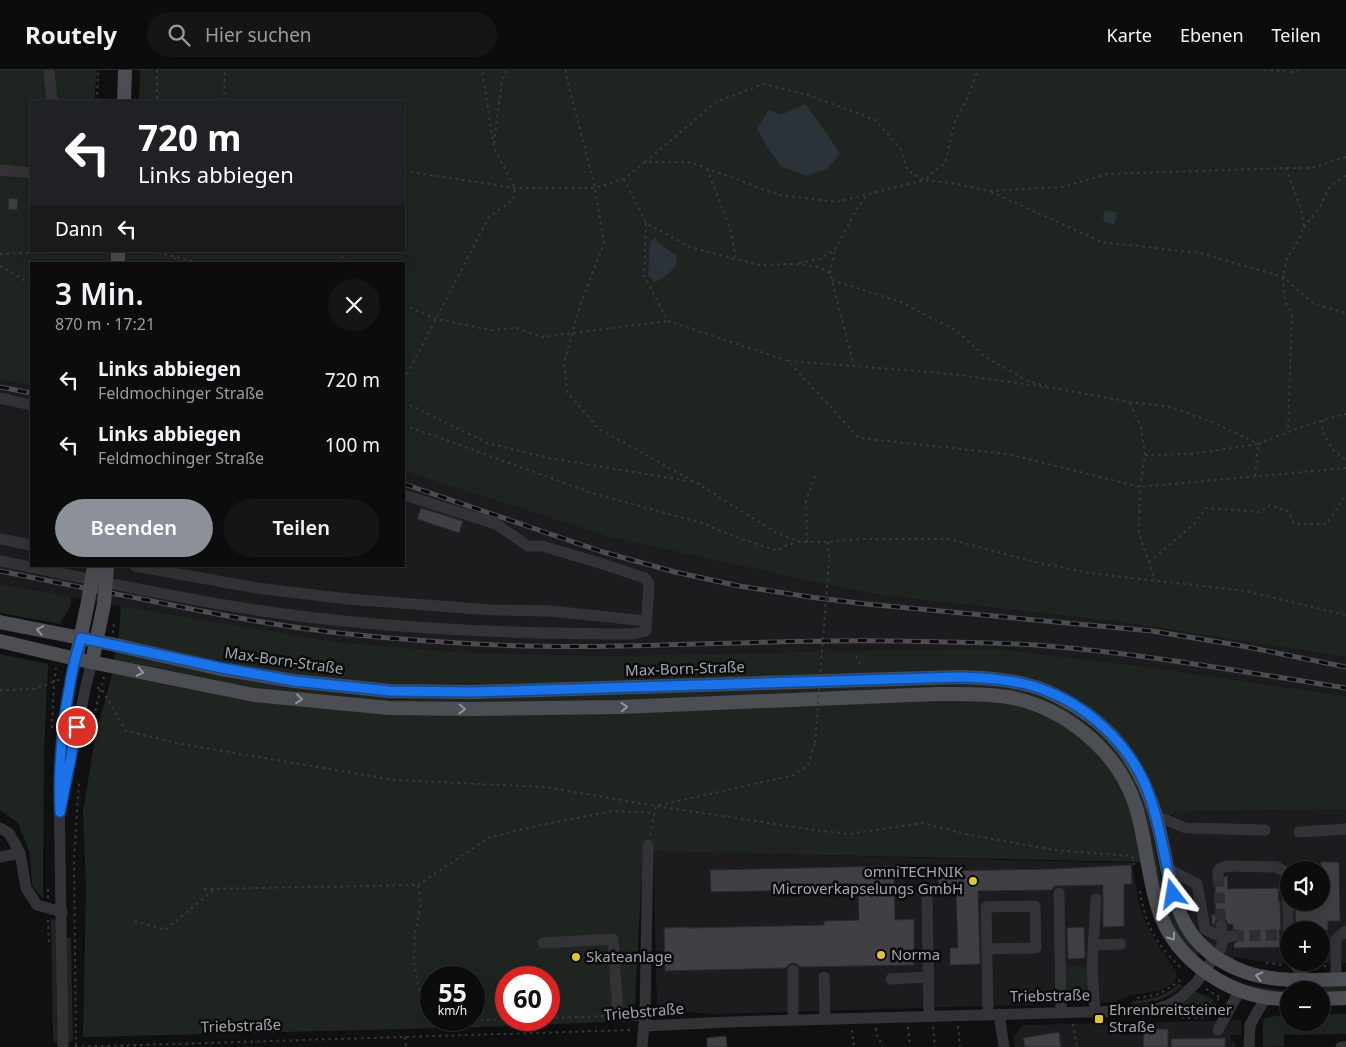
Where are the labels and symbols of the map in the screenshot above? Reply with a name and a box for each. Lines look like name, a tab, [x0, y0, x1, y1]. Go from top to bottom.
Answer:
one-way arrow	[36, 626, 45, 636]
street label: Max-Born-Straße	[223, 642, 345, 678]
street label: Max-Born-Straße	[625, 656, 745, 680]
one-way arrow	[135, 666, 144, 676]
one-way arrow	[296, 693, 304, 704]
one-way arrow	[620, 701, 628, 712]
one-way arrow	[458, 704, 466, 714]
pin	[56, 706, 98, 748]
place label: omniTECHNIK Microverkapselungs GmbH	[772, 861, 964, 898]
position arrow	[1146, 867, 1198, 919]
marker: omniTECHNIK Microverkapselungs GmbH	[967, 875, 979, 887]
one-way arrow	[1166, 931, 1175, 941]
place label: Norma	[891, 944, 940, 964]
place label: Skateanlage	[586, 946, 672, 966]
marker: Norma	[875, 949, 887, 961]
marker: Skateanlage	[570, 951, 582, 963]
speed limit sign: 60	[495, 966, 560, 1031]
one-way arrow	[1255, 971, 1264, 982]
street label: Triebstraße	[1010, 984, 1090, 1006]
street label: Triebstraße	[603, 998, 685, 1024]
place label: Ehrenbreitsteiner Straße	[1109, 999, 1232, 1036]
marker: Ehrenbreitsteiner Straße	[1093, 1013, 1105, 1025]
street label: Triebstraße	[201, 1014, 281, 1036]

